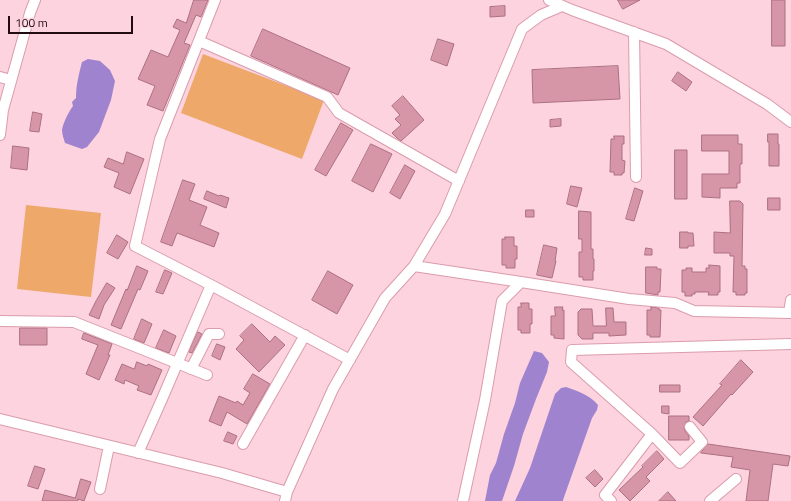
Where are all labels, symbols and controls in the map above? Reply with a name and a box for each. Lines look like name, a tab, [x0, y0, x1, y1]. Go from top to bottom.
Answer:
scale bar	[10, 8, 135, 34]
text: 100 m	[15, 13, 48, 32]

